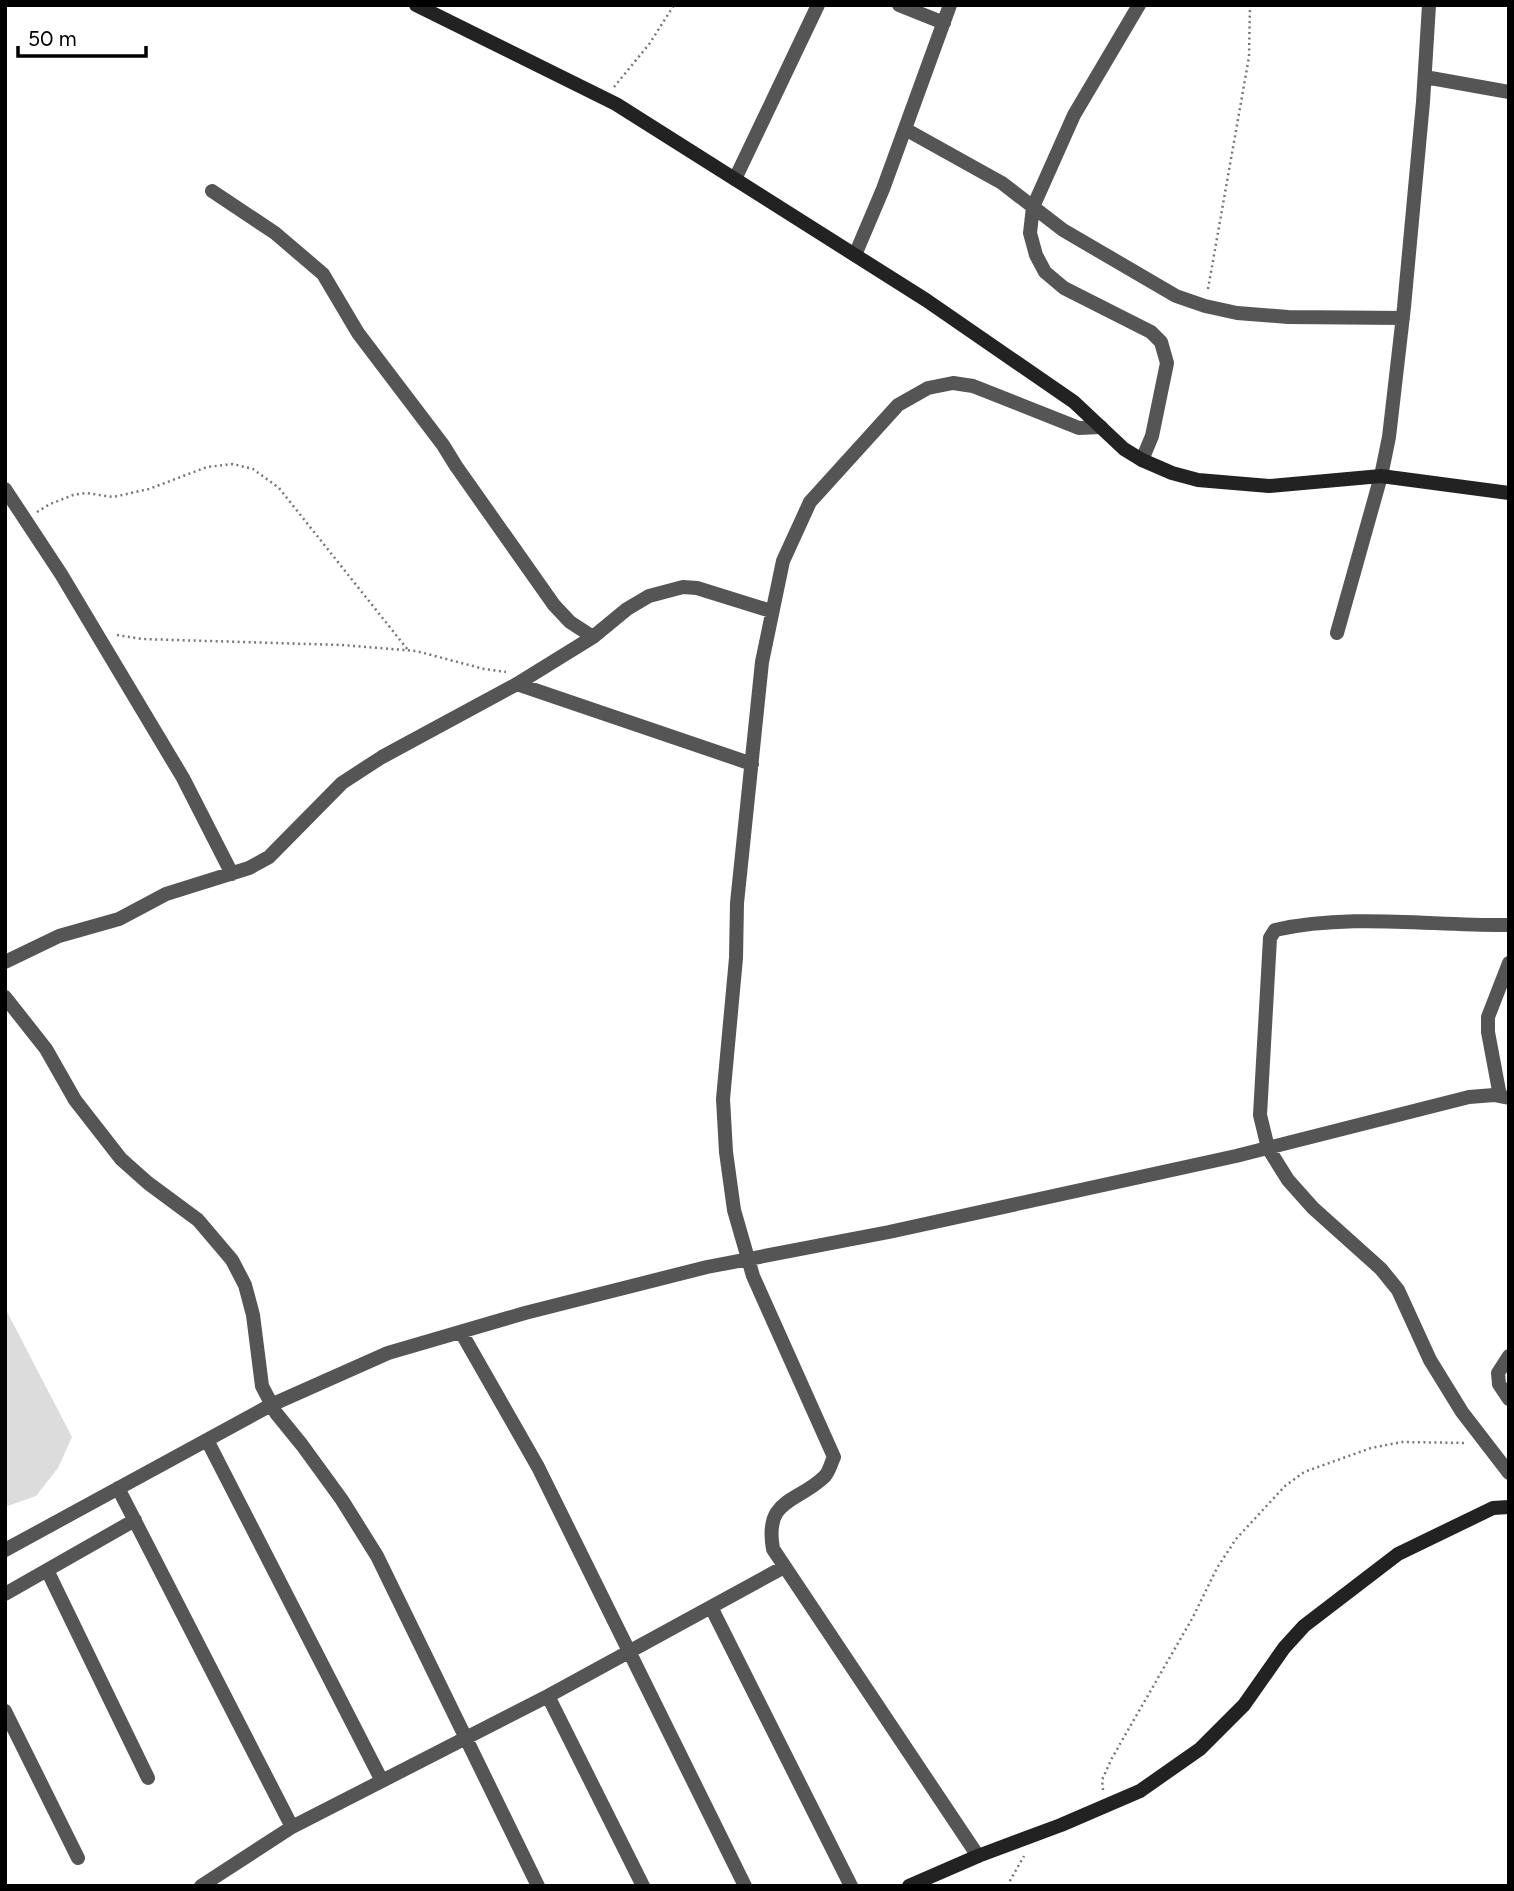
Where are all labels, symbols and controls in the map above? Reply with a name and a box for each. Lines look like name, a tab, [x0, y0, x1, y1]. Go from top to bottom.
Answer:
scale bar	[18, 14, 145, 58]
text: 50 m	[28, 26, 77, 51]

